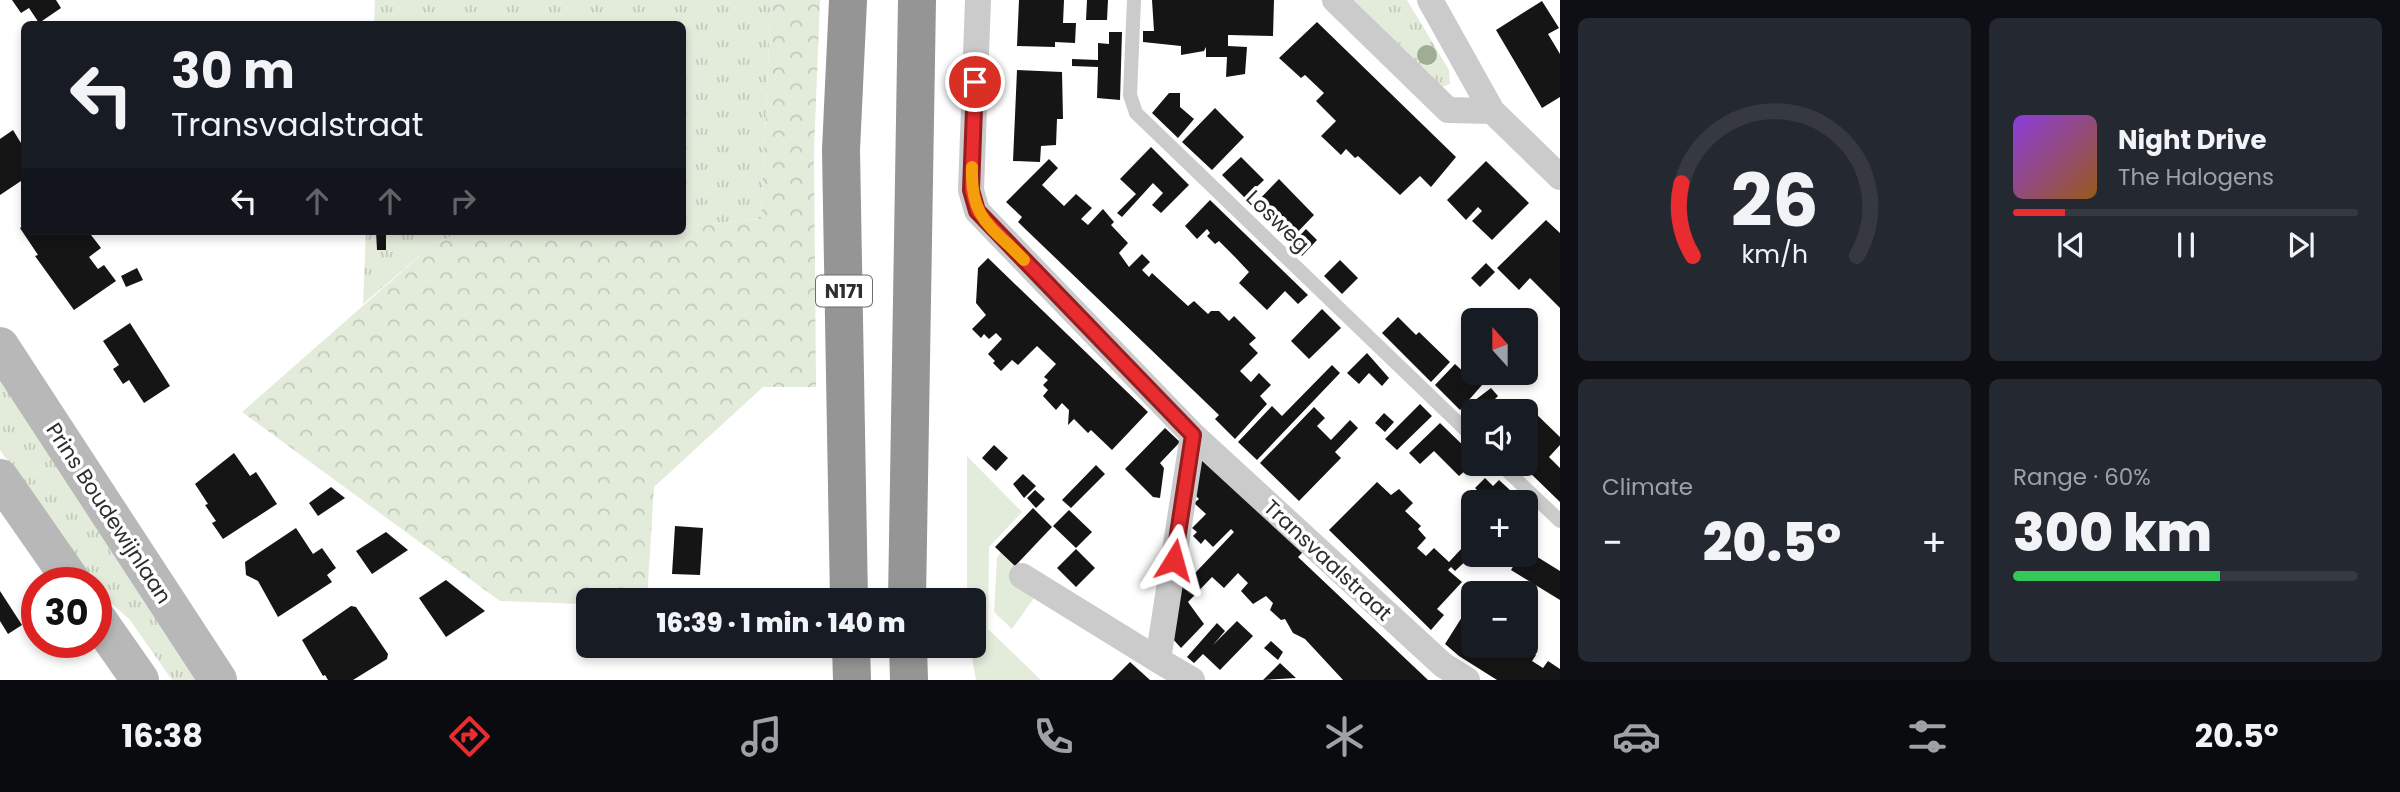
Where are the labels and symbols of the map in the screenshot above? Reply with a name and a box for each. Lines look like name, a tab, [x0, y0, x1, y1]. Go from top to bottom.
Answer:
pin	[945, 52, 1005, 112]
street label: Losweg	[1240, 184, 1316, 258]
road number: N171	[816, 276, 872, 306]
north arrow	[1461, 308, 1538, 385]
street label: Prins Boudewijnlaan	[40, 417, 178, 609]
street label: Transvaalstraat	[1258, 493, 1398, 627]
position arrow	[1137, 523, 1211, 597]
speed limit sign: 30	[21, 567, 112, 658]

